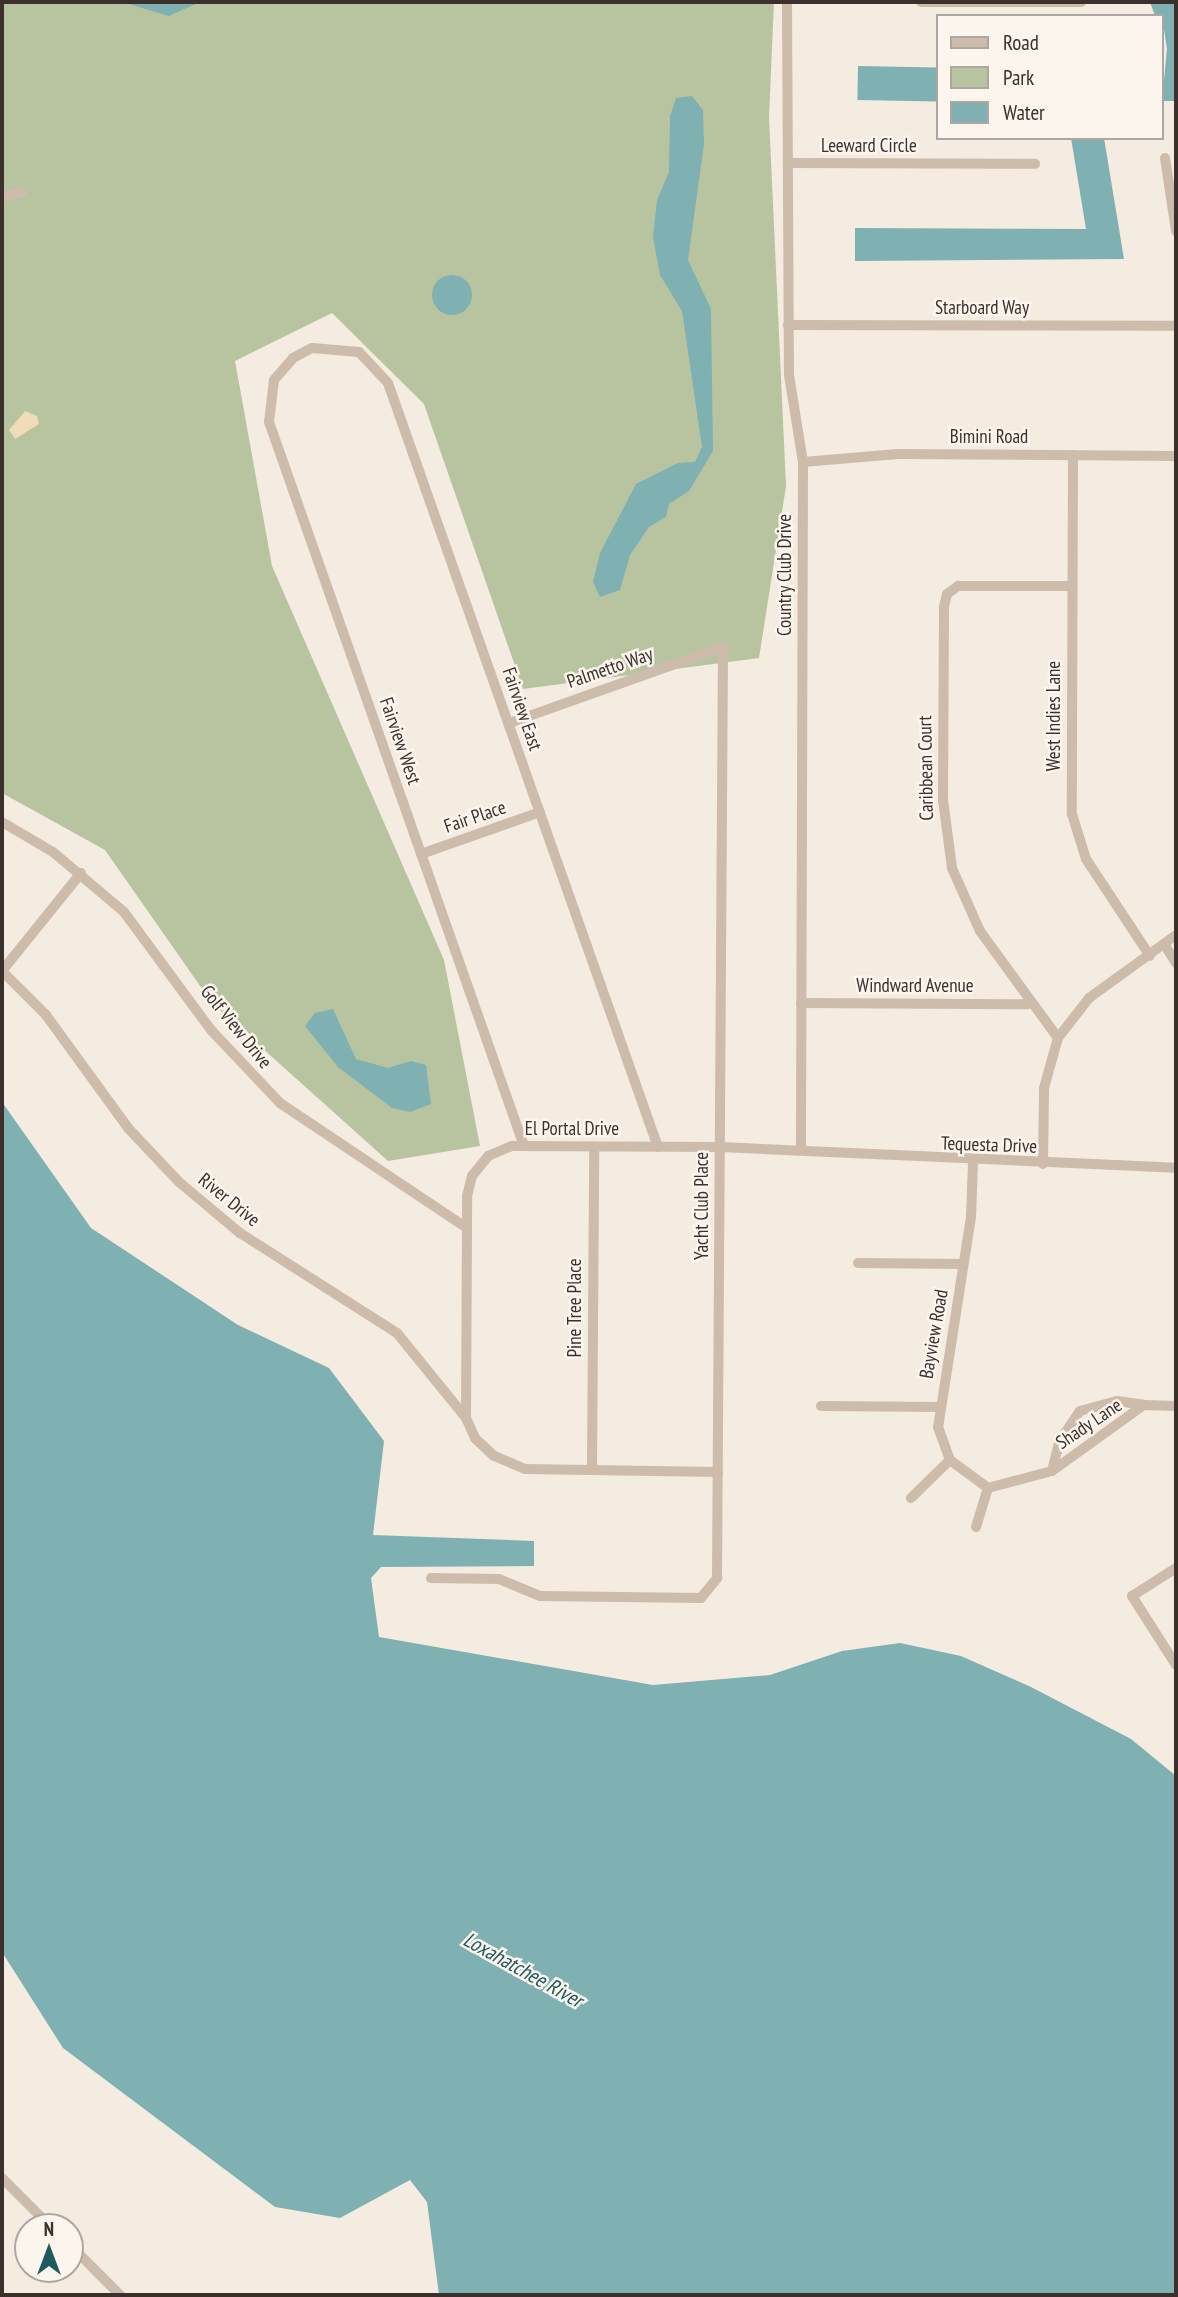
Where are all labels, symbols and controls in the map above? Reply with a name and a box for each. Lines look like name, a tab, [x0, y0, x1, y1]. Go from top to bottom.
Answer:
legend	[936, 14, 1164, 140]
text: Road	[1003, 29, 1039, 56]
text: Park	[1003, 64, 1034, 91]
text: Water	[1003, 99, 1045, 126]
street label: Leeward Circle	[821, 135, 917, 157]
street label: Starboard Way	[935, 297, 1029, 319]
street label: Bimini Road	[950, 426, 1028, 448]
street label: Country Club Drive	[774, 514, 796, 636]
street label: Palmetto Way	[564, 643, 656, 693]
street label: West Indies Lane	[1043, 661, 1065, 771]
street label: Fairview East	[497, 664, 547, 754]
street label: Fairview West	[374, 694, 426, 788]
street label: Caribbean Court	[914, 715, 938, 821]
street label: Fair Place	[441, 796, 509, 838]
street label: Windward Avenue	[856, 975, 974, 997]
street label: Golf View Drive	[195, 980, 277, 1074]
street label: El Portal Drive	[525, 1118, 619, 1140]
street label: Tequesta Drive	[940, 1132, 1038, 1158]
street label: Yacht Club Place	[691, 1152, 713, 1260]
street label: River Drive	[194, 1168, 264, 1232]
street label: Pine Tree Place	[564, 1258, 586, 1358]
street label: Bayview Road	[915, 1287, 953, 1381]
street label: Shady Lane	[1052, 1394, 1126, 1454]
water label: Loxahatchee River	[459, 1927, 587, 2013]
north arrow	[14, 2213, 84, 2283]
text: N	[44, 2217, 54, 2241]

